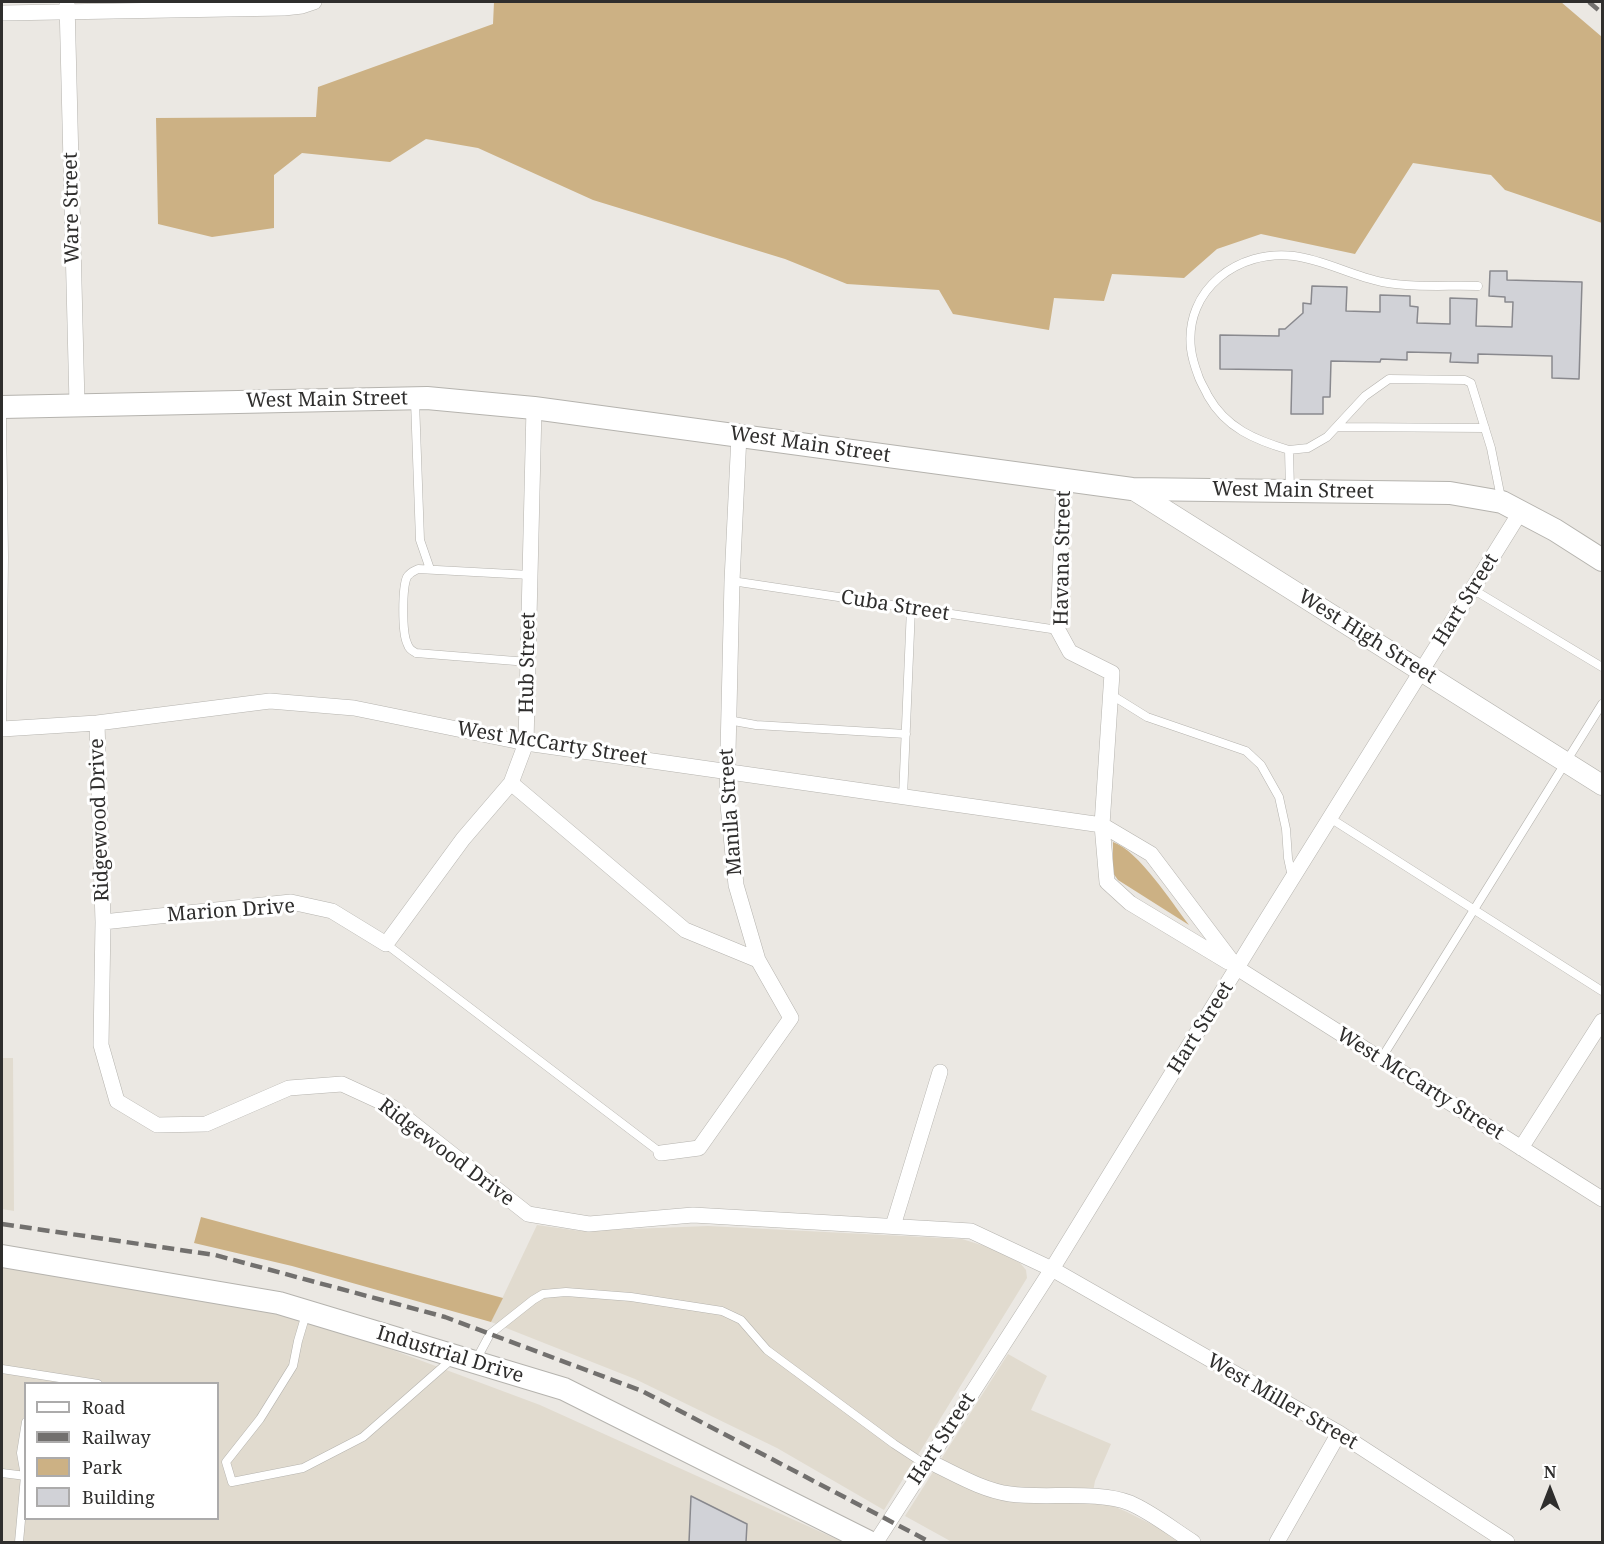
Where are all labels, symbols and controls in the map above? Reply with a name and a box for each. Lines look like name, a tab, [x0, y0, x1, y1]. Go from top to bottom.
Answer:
street label: Ware Street	[59, 152, 85, 264]
street label: West Main Street	[246, 387, 408, 413]
street label: West Main Street	[728, 422, 892, 468]
street label: West Main Street	[1212, 478, 1374, 504]
street label: Havana Street	[1050, 490, 1076, 626]
street label: Hart Street	[1428, 549, 1504, 651]
street label: West High Street	[1293, 585, 1441, 689]
street label: Cuba Street	[839, 586, 951, 626]
street label: Hub Street	[515, 612, 541, 714]
street label: West McCarty Street	[455, 717, 649, 771]
street label: Ridgewood Drive	[85, 738, 115, 902]
street label: Manila Street	[715, 747, 747, 877]
street label: Marion Drive	[166, 895, 296, 927]
street label: Hart Street	[1163, 977, 1239, 1079]
street label: West McCarty Street	[1332, 1023, 1508, 1145]
street label: Ridgewood Drive	[373, 1094, 519, 1212]
street label: Industrial Drive	[374, 1321, 526, 1389]
street label: West Miller Street	[1202, 1349, 1362, 1455]
legend	[24, 1382, 219, 1520]
street label: Hart Street	[903, 1389, 981, 1489]
text: Road	[82, 1395, 125, 1419]
text: Railway	[82, 1425, 151, 1449]
text: Park	[82, 1455, 122, 1479]
north arrow	[1520, 1460, 1580, 1520]
text: N	[1544, 1461, 1556, 1483]
text: Building	[82, 1485, 155, 1509]

